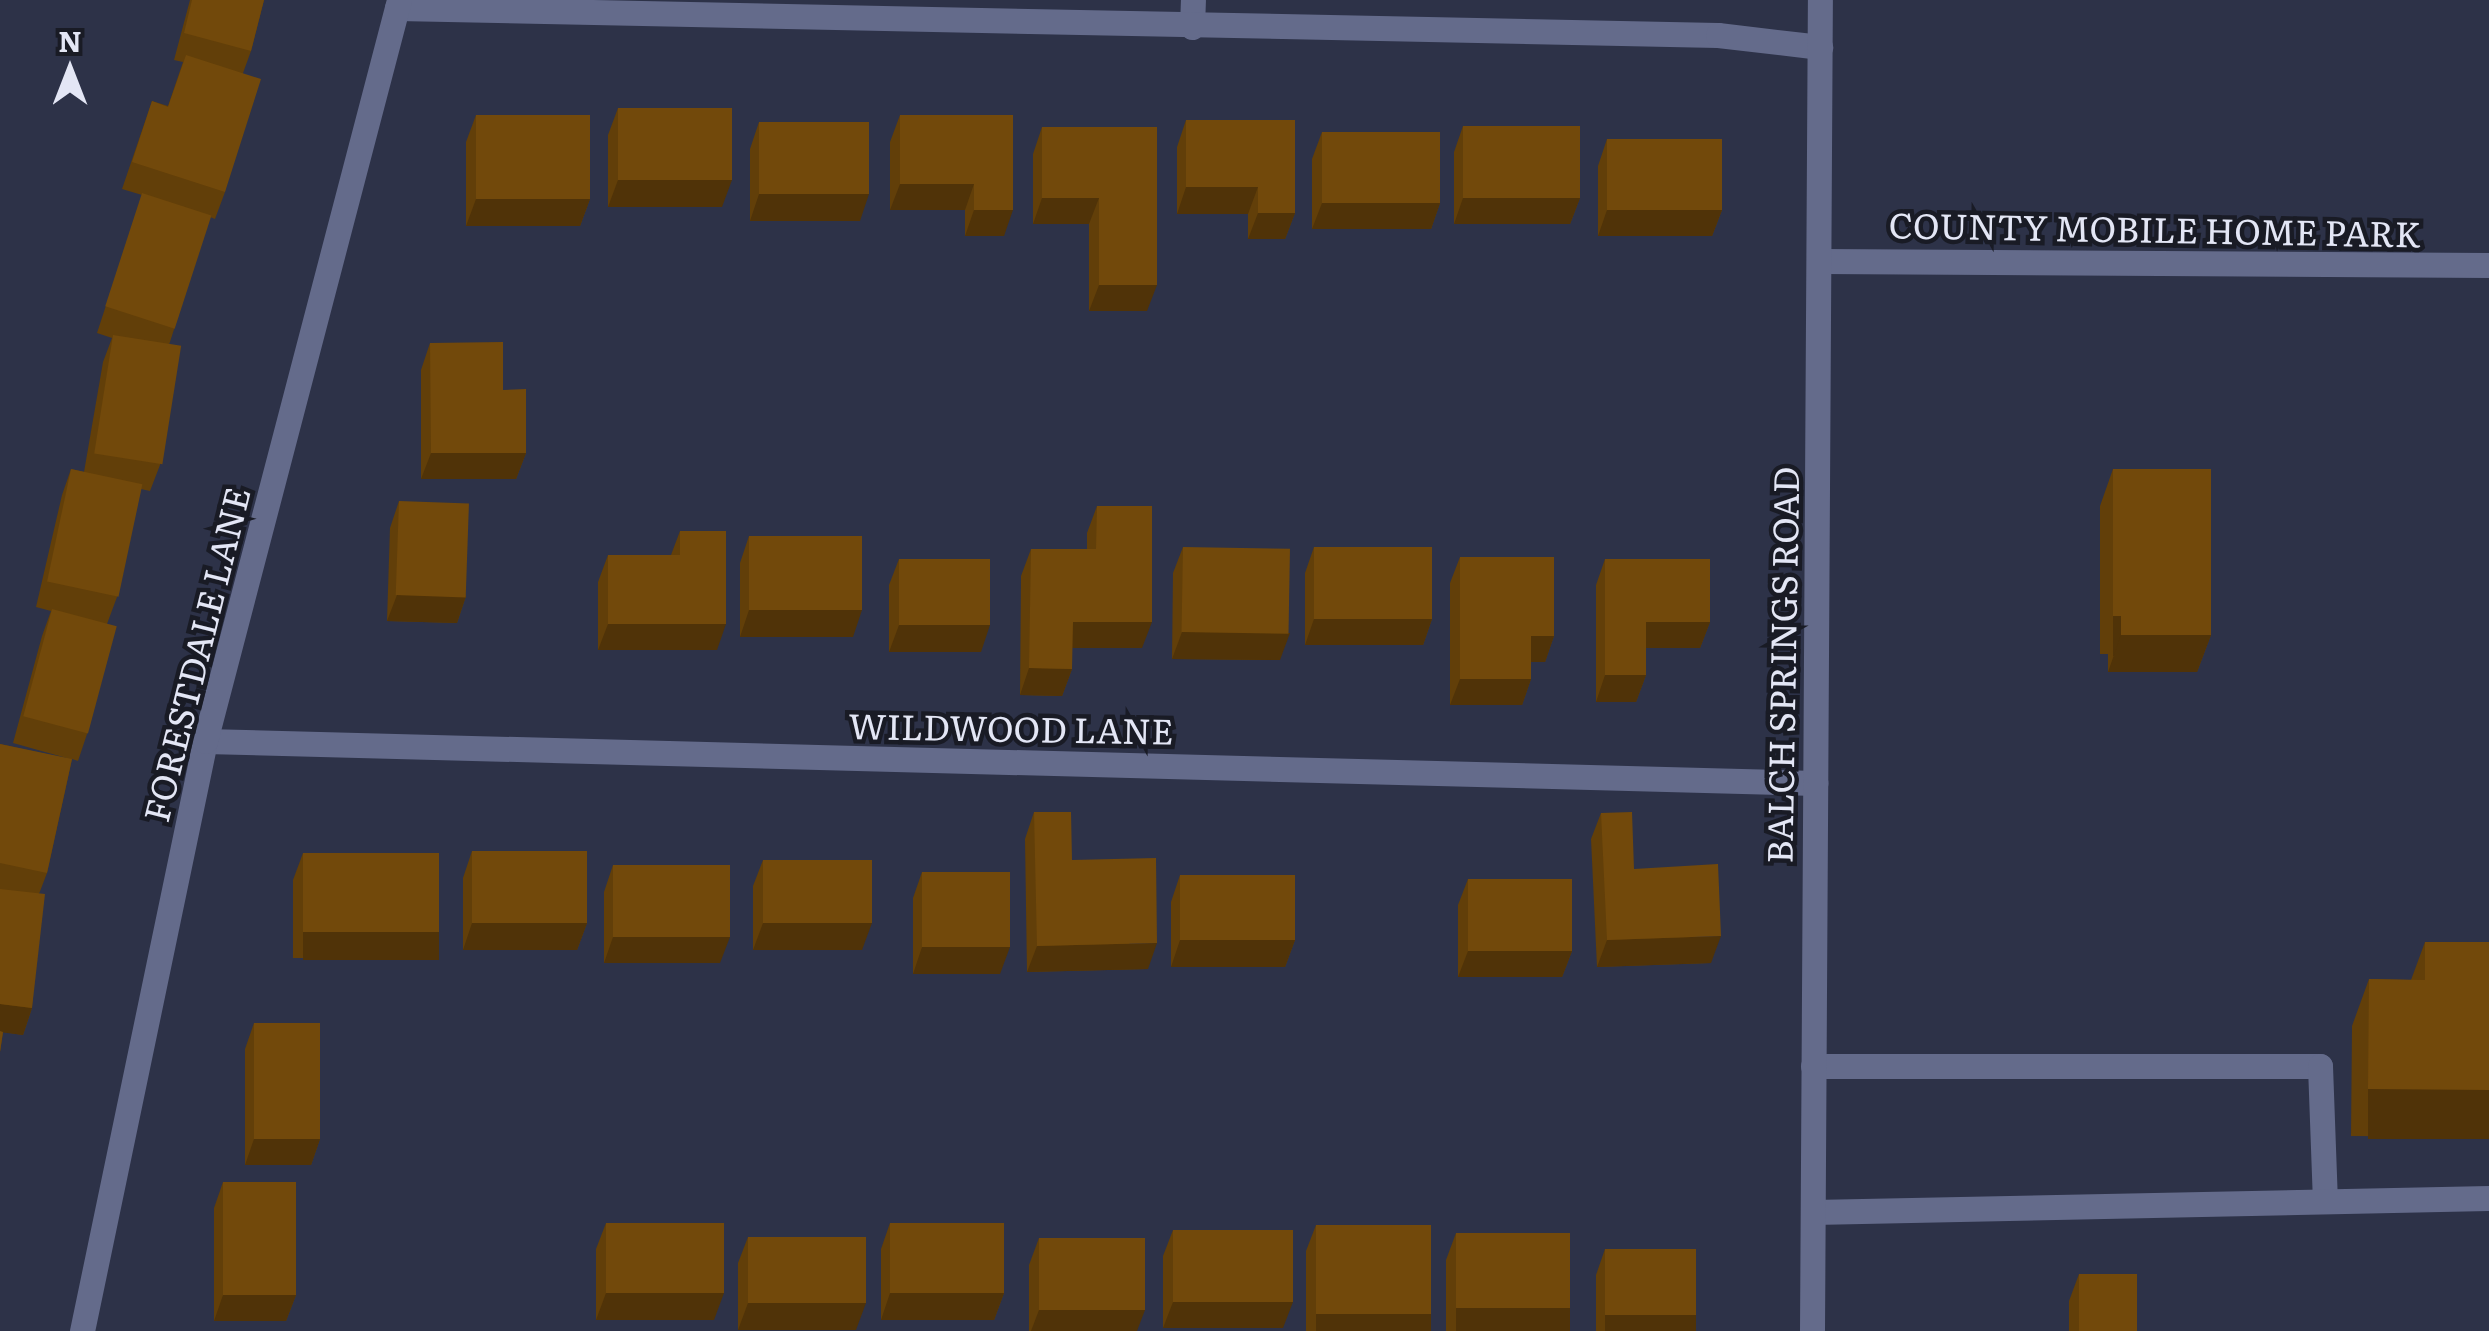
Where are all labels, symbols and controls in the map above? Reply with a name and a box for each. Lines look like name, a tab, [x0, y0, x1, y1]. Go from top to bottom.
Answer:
text: N	[58, 19, 82, 61]
north arrow	[20, 20, 120, 120]
street label: COUNTY MOBILE HOME PARK	[1889, 202, 2421, 254]
street label: BALCH SPRINGS ROAD	[1757, 466, 1805, 864]
street label: FORESTDALE LANE	[133, 482, 257, 826]
street label: WILDWOOD LANE	[848, 703, 1174, 751]

